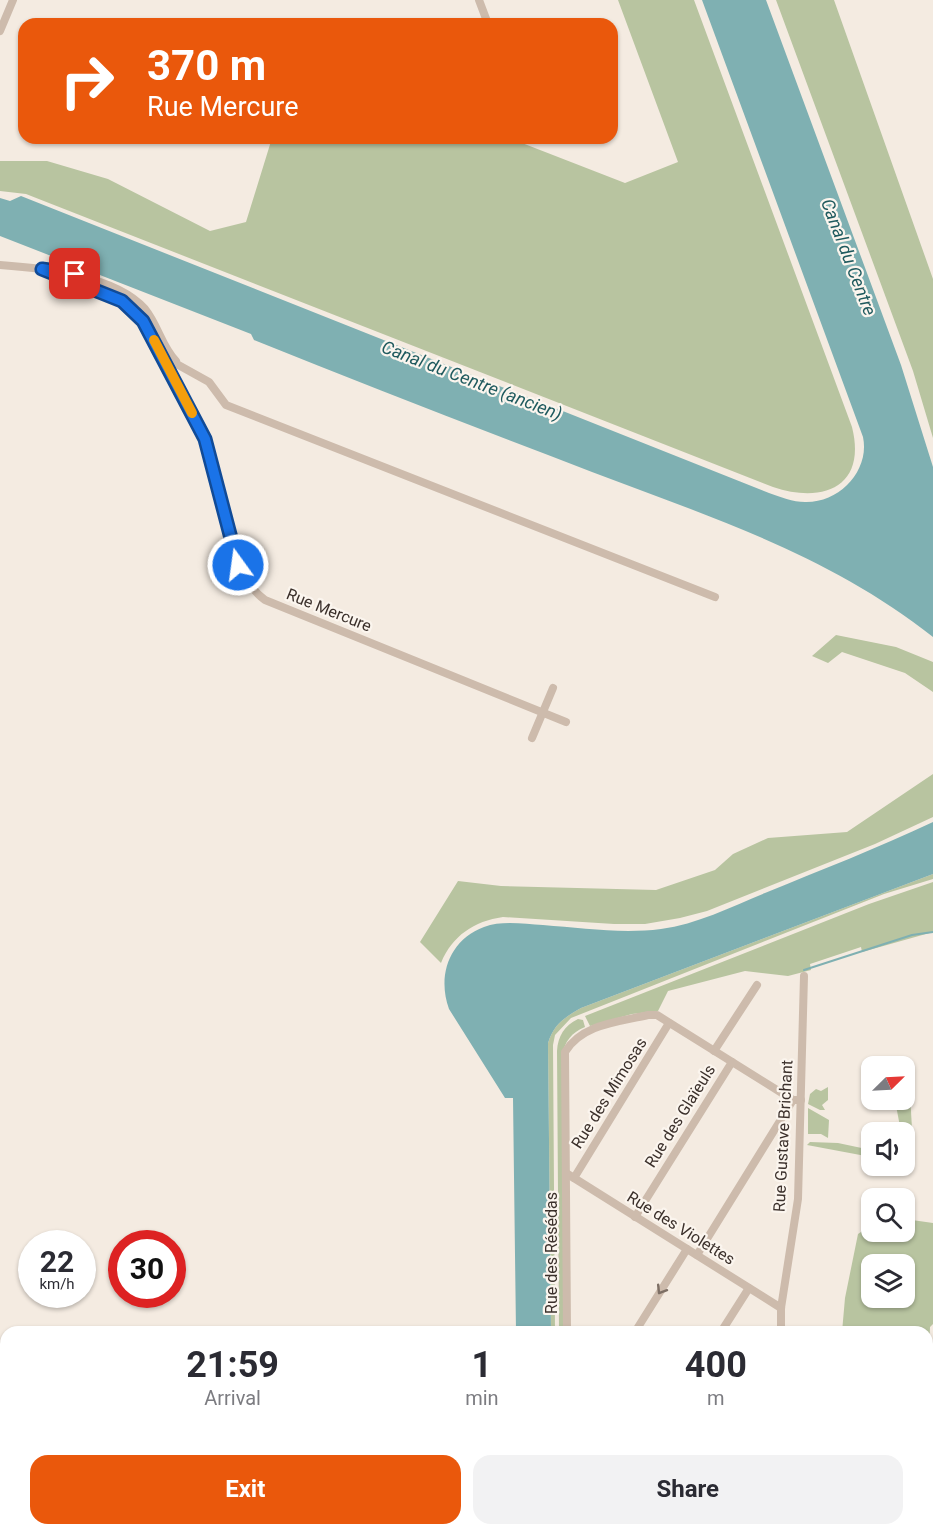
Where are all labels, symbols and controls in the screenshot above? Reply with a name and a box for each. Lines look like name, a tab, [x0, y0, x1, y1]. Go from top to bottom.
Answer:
text: 370 m	[147, 41, 266, 90]
icon: right	[48, 42, 126, 120]
text: Rue Mercure	[147, 91, 299, 123]
water label: Canal du Centre	[817, 196, 881, 318]
pin	[49, 248, 100, 299]
icon: arrive	[58, 257, 91, 290]
water label: Canal du Centre (ancien)	[379, 336, 565, 425]
position arrow	[206, 533, 270, 597]
street label: Rue Mercure	[284, 584, 374, 636]
street label: Rue des Mimosas	[567, 1034, 651, 1152]
north arrow	[861, 1056, 915, 1110]
map controls	[861, 1056, 915, 1308]
street label: Rue Gustave Brichant	[770, 1059, 796, 1213]
street label: Rue des Glaïeuls	[641, 1061, 719, 1171]
button: sound	[861, 1122, 915, 1176]
street label: Rue des Violettes	[624, 1187, 738, 1269]
button: search	[861, 1188, 915, 1242]
street label: Rue des Résédas	[542, 1192, 561, 1314]
speed limit sign: 30	[108, 1230, 186, 1308]
text: 22	[40, 1244, 74, 1279]
button: layers	[861, 1254, 915, 1308]
text: km/h	[39, 1275, 75, 1293]
one-way arrow	[657, 1284, 668, 1295]
text: 21:59	[186, 1344, 279, 1386]
text: 1	[472, 1344, 492, 1386]
text: 400	[685, 1344, 747, 1386]
text: Arrival	[204, 1386, 261, 1410]
text: min	[465, 1386, 499, 1410]
text: m	[707, 1386, 725, 1410]
button: Exit	[30, 1455, 461, 1524]
button: Share	[473, 1455, 903, 1524]

